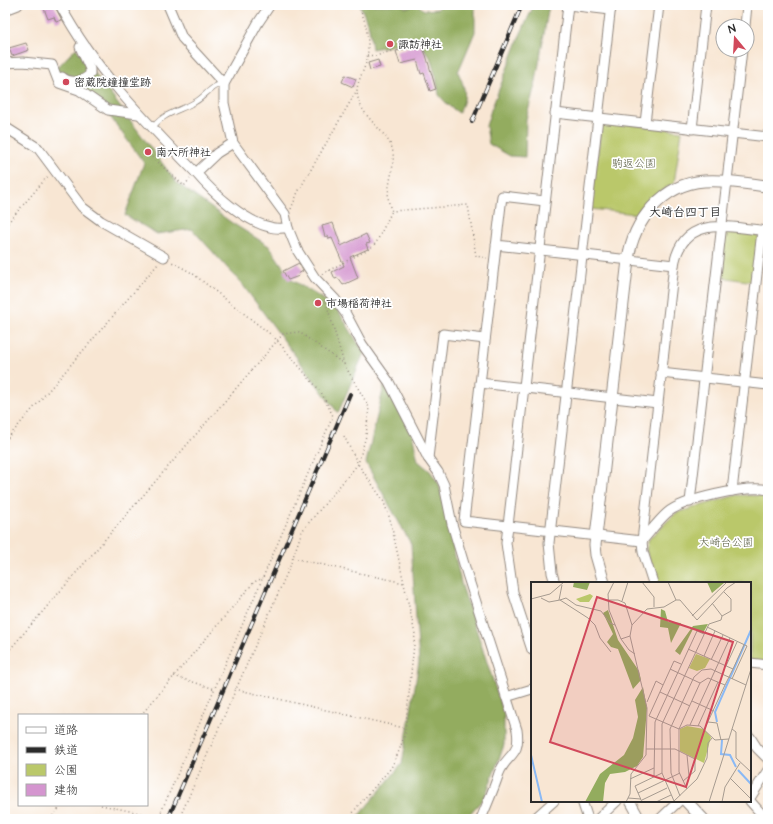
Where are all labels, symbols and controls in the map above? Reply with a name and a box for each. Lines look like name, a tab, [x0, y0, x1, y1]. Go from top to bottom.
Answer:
north arrow	[715, 18, 755, 58]
text: N	[726, 21, 738, 37]
place label: 諏訪神社	[398, 37, 442, 52]
marker: 諏訪神社	[385, 39, 395, 49]
place label: 密蔵院鐘撞堂跡	[74, 75, 151, 90]
marker: 密蔵院鐘撞堂跡	[61, 77, 71, 87]
place label: 南六所神社	[156, 145, 211, 160]
marker: 南六所神社	[143, 147, 153, 157]
park label: 駒返公園	[612, 156, 656, 171]
district label: 大崎台四丁目	[649, 204, 721, 221]
place label: 市場稲荷神社	[326, 296, 392, 311]
marker: 市場稲荷神社	[313, 298, 323, 308]
park label: 大崎台公園	[699, 535, 754, 550]
inset map	[531, 582, 751, 802]
legend	[18, 714, 148, 806]
text: 道路	[54, 722, 78, 739]
text: 鉄道	[54, 742, 78, 759]
text: 公園	[54, 762, 78, 779]
text: 建物	[54, 782, 78, 799]

